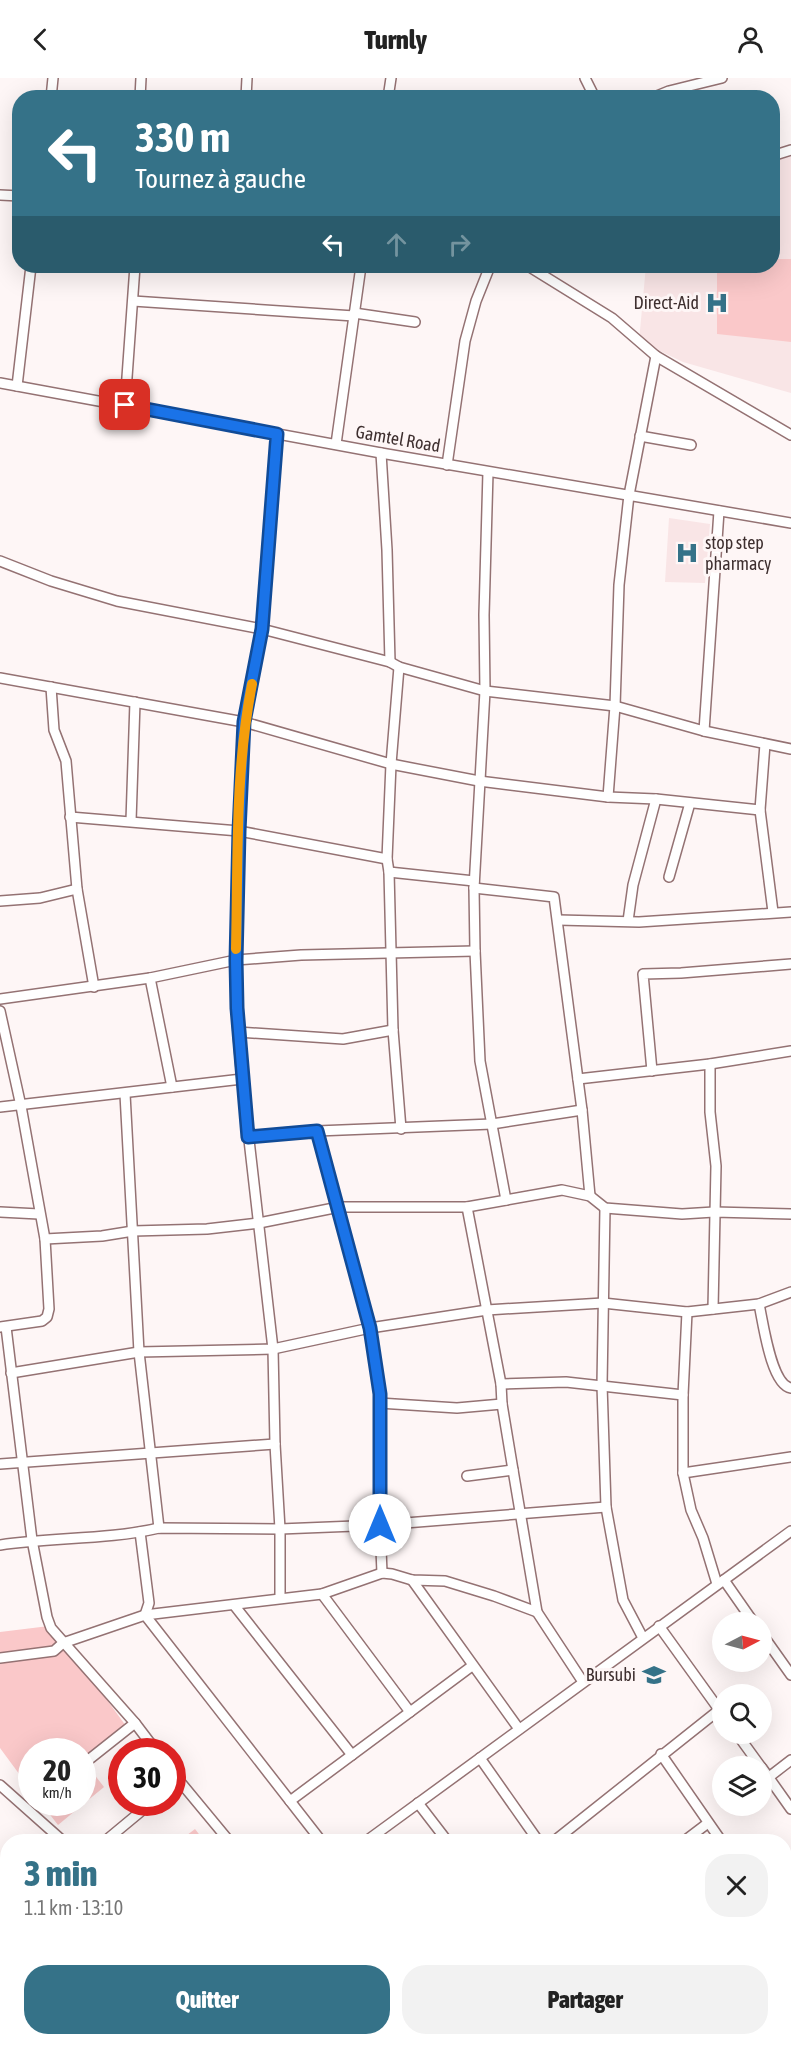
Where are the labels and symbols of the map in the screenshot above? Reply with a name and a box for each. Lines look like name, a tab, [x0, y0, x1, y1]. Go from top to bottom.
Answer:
hospital icon: Direct-Aid	[704, 290, 730, 316]
place label: Direct-Aid	[634, 292, 699, 313]
pin	[99, 379, 150, 430]
street label: Gamtel Road	[354, 421, 442, 456]
place label: stop step pharmacy	[705, 532, 771, 574]
hospital icon: stop step pharmacy	[674, 540, 700, 566]
position arrow	[348, 1493, 412, 1557]
north arrow	[712, 1612, 772, 1672]
school or university icon: Bursubi	[641, 1662, 667, 1688]
place label: Bursubi	[586, 1664, 636, 1685]
speed limit sign: 30	[108, 1738, 186, 1816]

